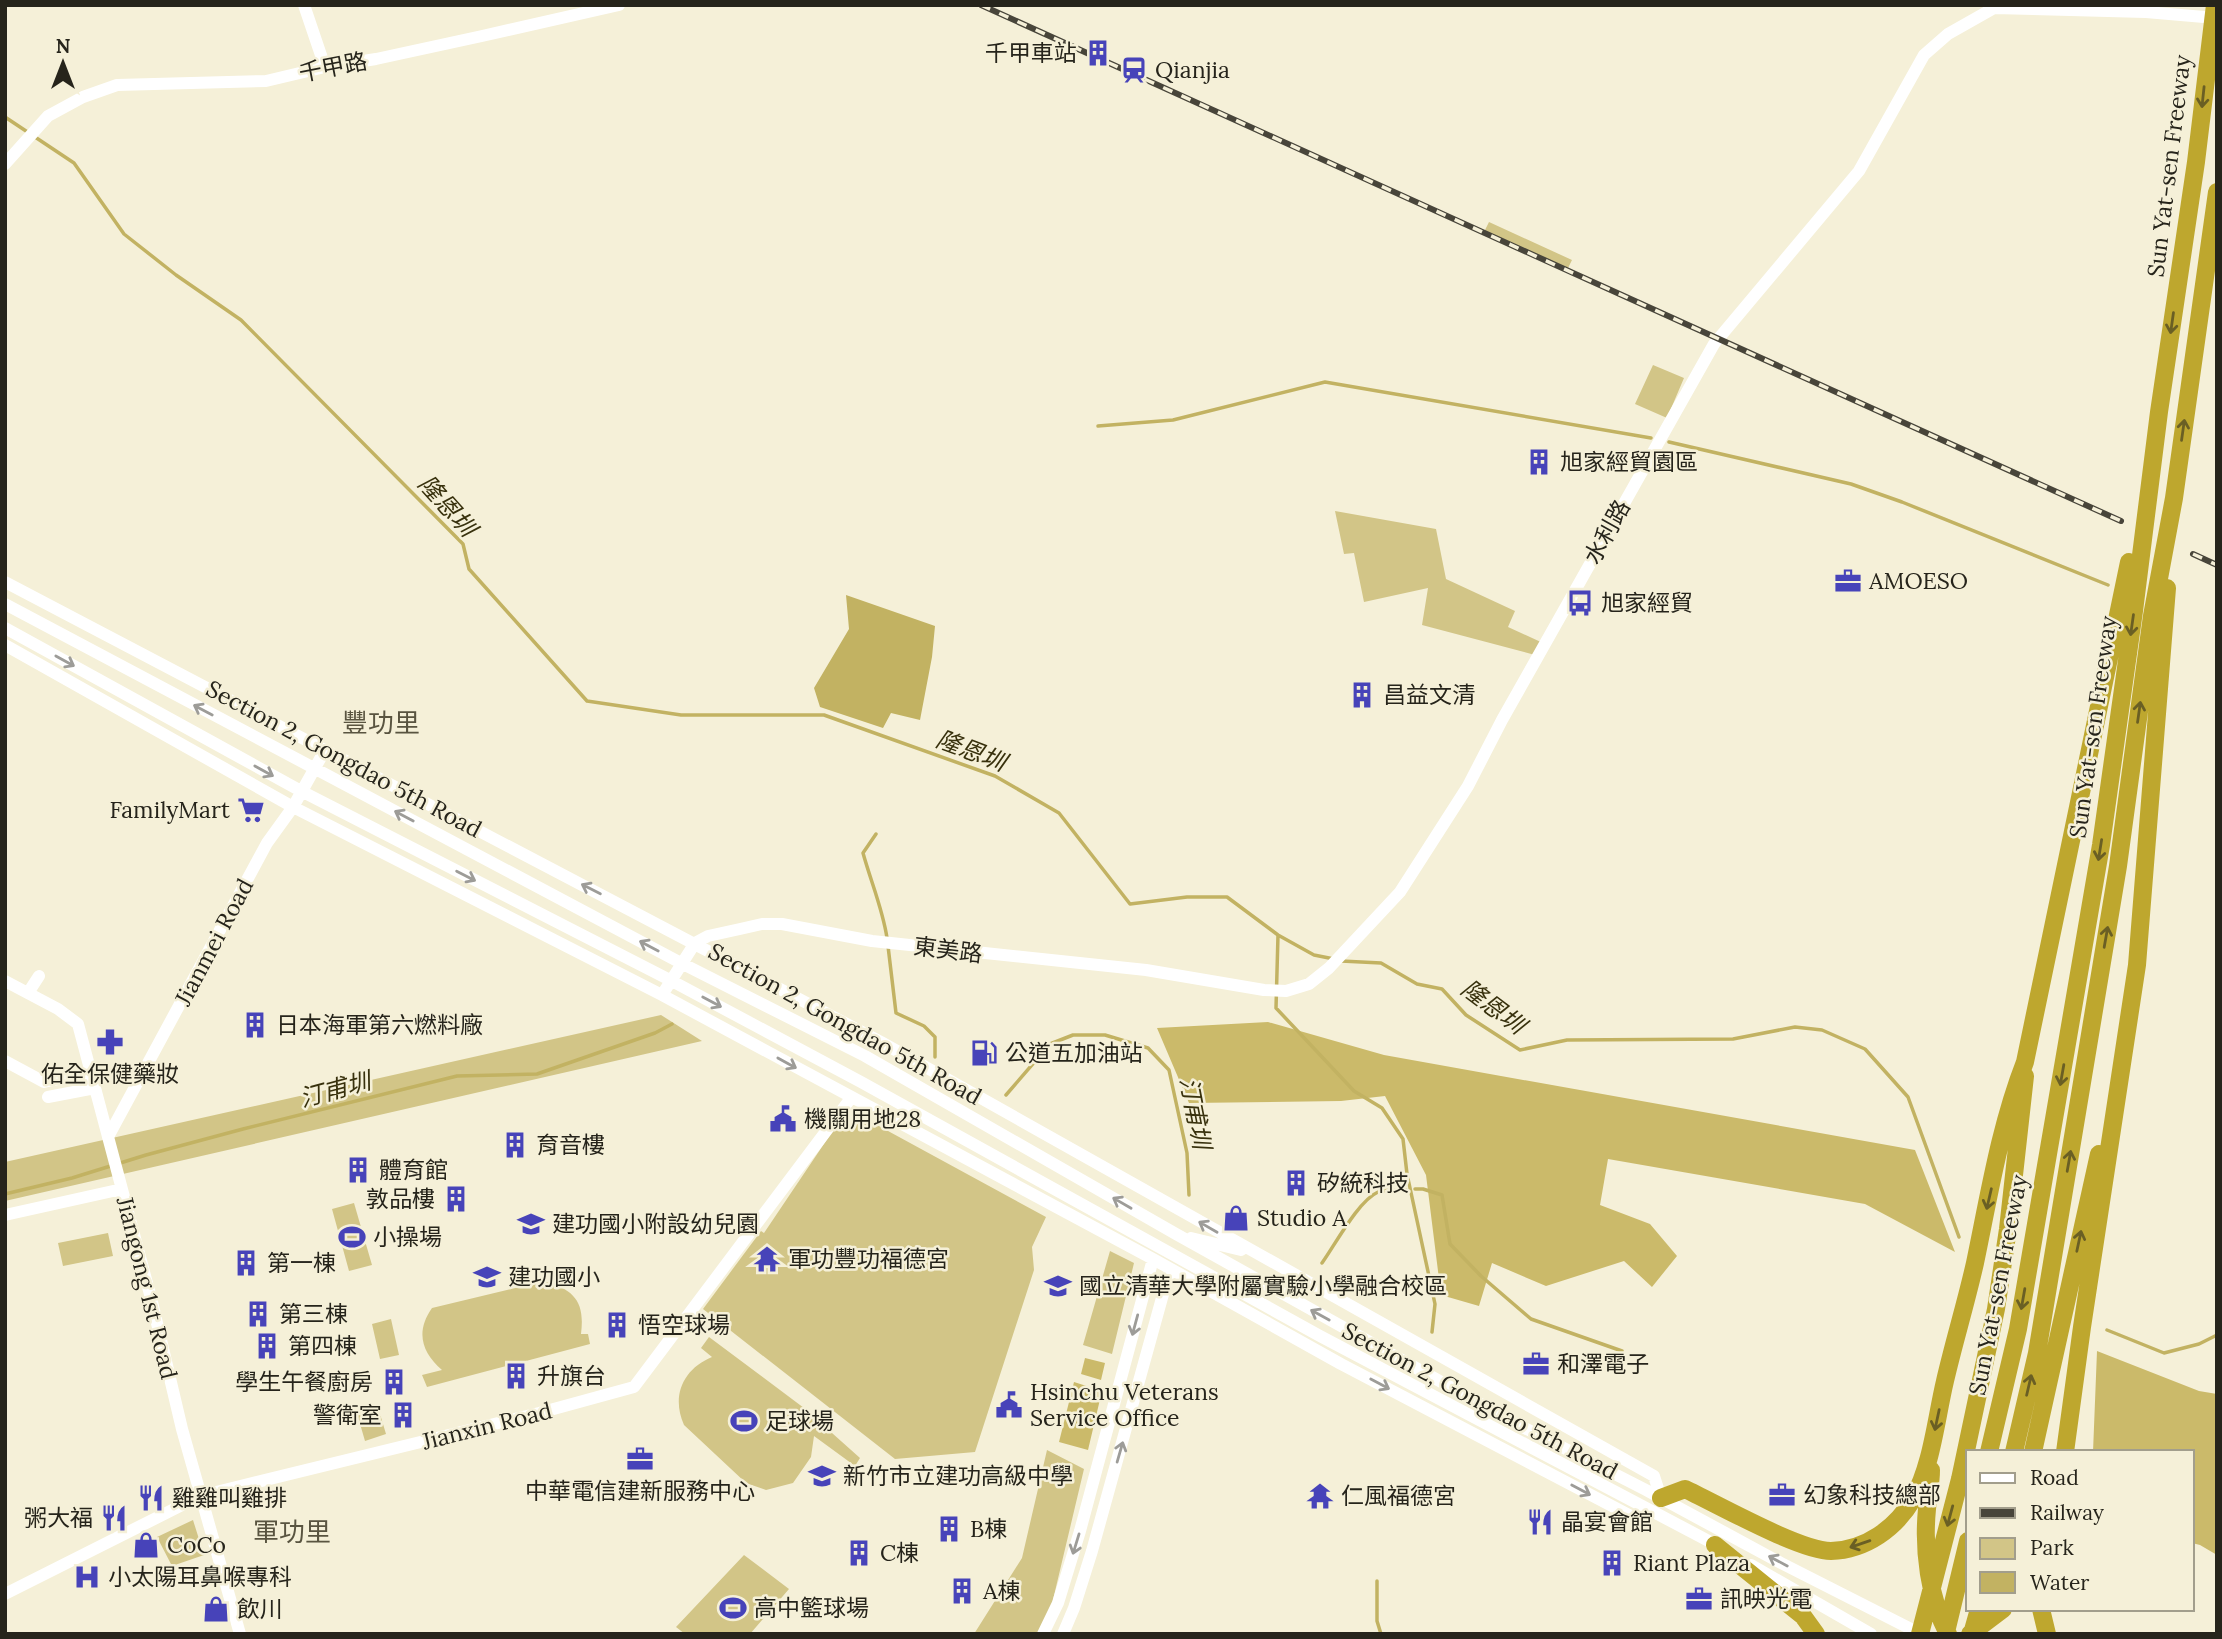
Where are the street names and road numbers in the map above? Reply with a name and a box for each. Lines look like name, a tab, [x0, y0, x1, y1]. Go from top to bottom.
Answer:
street label: 千甲路	[296, 46, 370, 87]
street label: Sun Yat-sen Freeway	[2140, 52, 2197, 279]
street label: 水利路	[1577, 495, 1636, 569]
street label: Sun Yat-sen Freeway	[2063, 613, 2123, 840]
street label: Section 2, Gongdao 5th Road	[202, 673, 487, 844]
street label: Jianmei Road	[167, 873, 259, 1011]
street label: 東美路	[912, 931, 984, 968]
street label: Section 2, Gongdao 5th Road	[704, 936, 987, 1111]
street label: Sun Yat-sen Freeway	[1962, 1171, 2033, 1398]
street label: Jiangong 1st Road	[111, 1193, 184, 1382]
street label: Section 2, Gongdao 5th Road	[1338, 1315, 1623, 1486]
street label: Jianxin Road	[418, 1395, 555, 1456]

